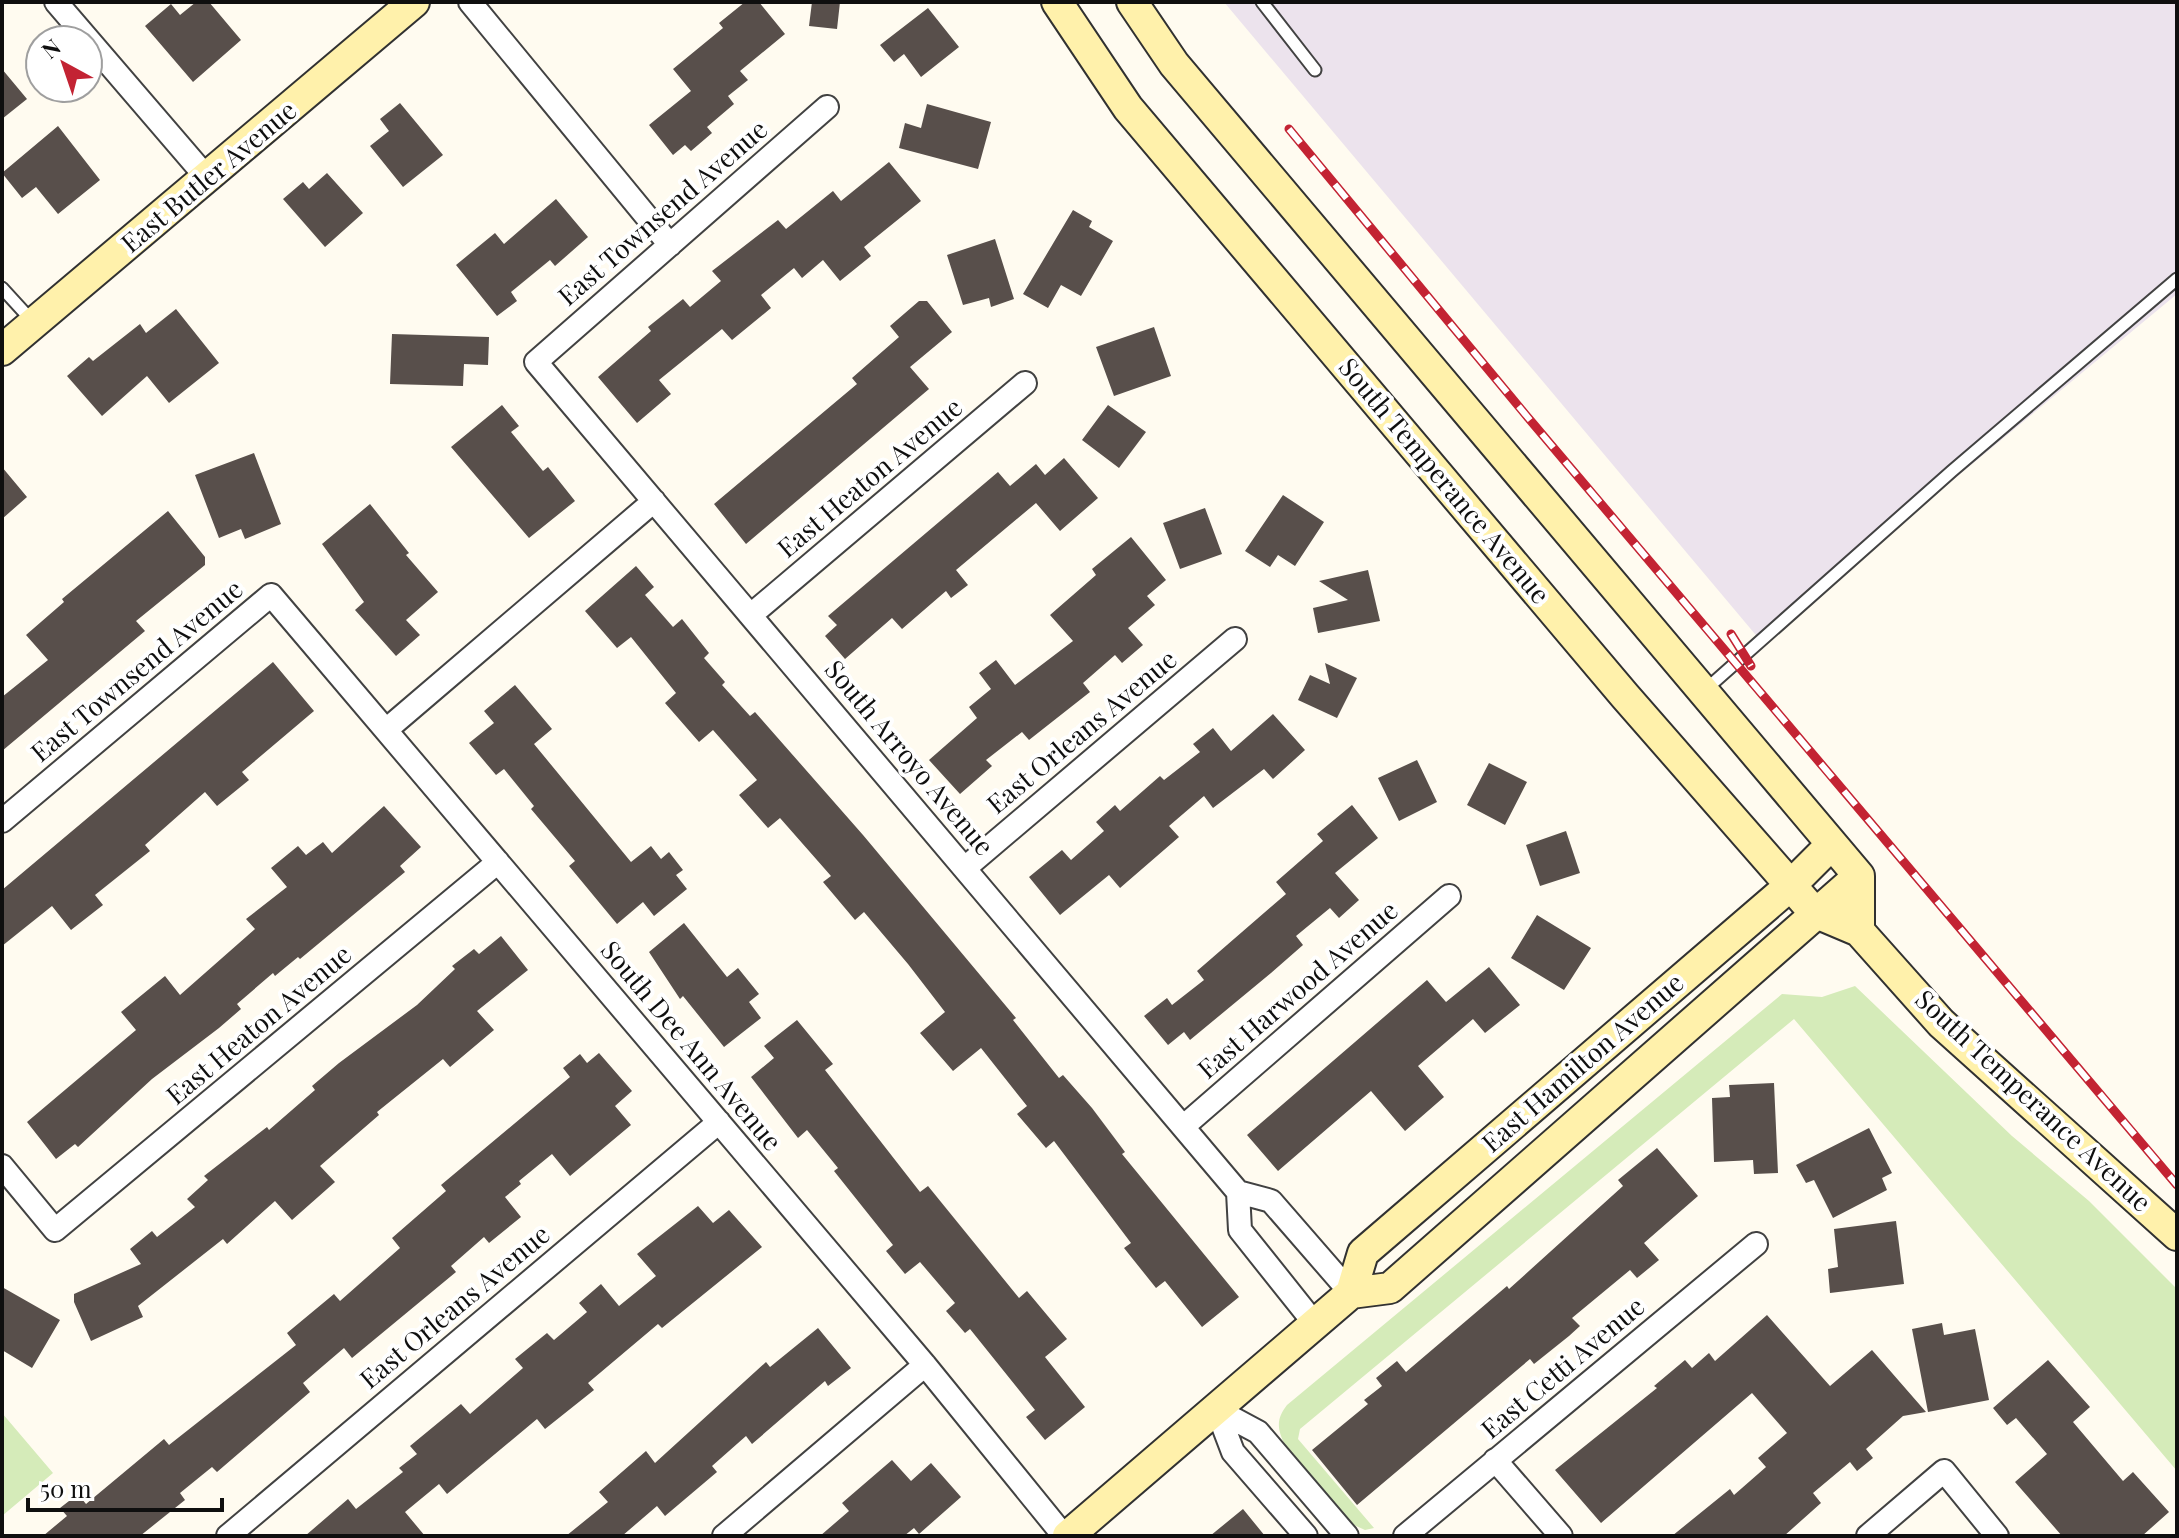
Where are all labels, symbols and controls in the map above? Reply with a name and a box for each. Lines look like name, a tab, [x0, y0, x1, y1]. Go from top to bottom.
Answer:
north arrow	[24, 24, 104, 104]
text: N	[35, 31, 66, 65]
street label: East Butler Avenue	[113, 92, 303, 260]
street label: East Townsend Avenue	[550, 111, 774, 312]
street label: South Temperance Avenue	[1332, 350, 1558, 610]
street label: East Heaton Avenue	[769, 389, 969, 565]
street label: East Townsend Avenue	[23, 571, 249, 769]
street label: East Orleans Avenue	[979, 641, 1183, 821]
street label: South Arroyo Avenue	[818, 652, 1002, 862]
street label: East Harwood Avenue	[1189, 892, 1405, 1086]
street label: South Dee Ann Avenue	[594, 933, 790, 1157]
street label: East Heaton Avenue	[158, 936, 358, 1112]
street label: East Hamilton Avenue	[1474, 964, 1690, 1159]
street label: South Temperance Avenue	[1909, 981, 2160, 1219]
street label: East Orleans Avenue	[352, 1216, 556, 1396]
street label: East Cetti Avenue	[1473, 1288, 1651, 1446]
scale bar	[28, 1462, 222, 1512]
text: 50 m	[40, 1472, 92, 1504]

